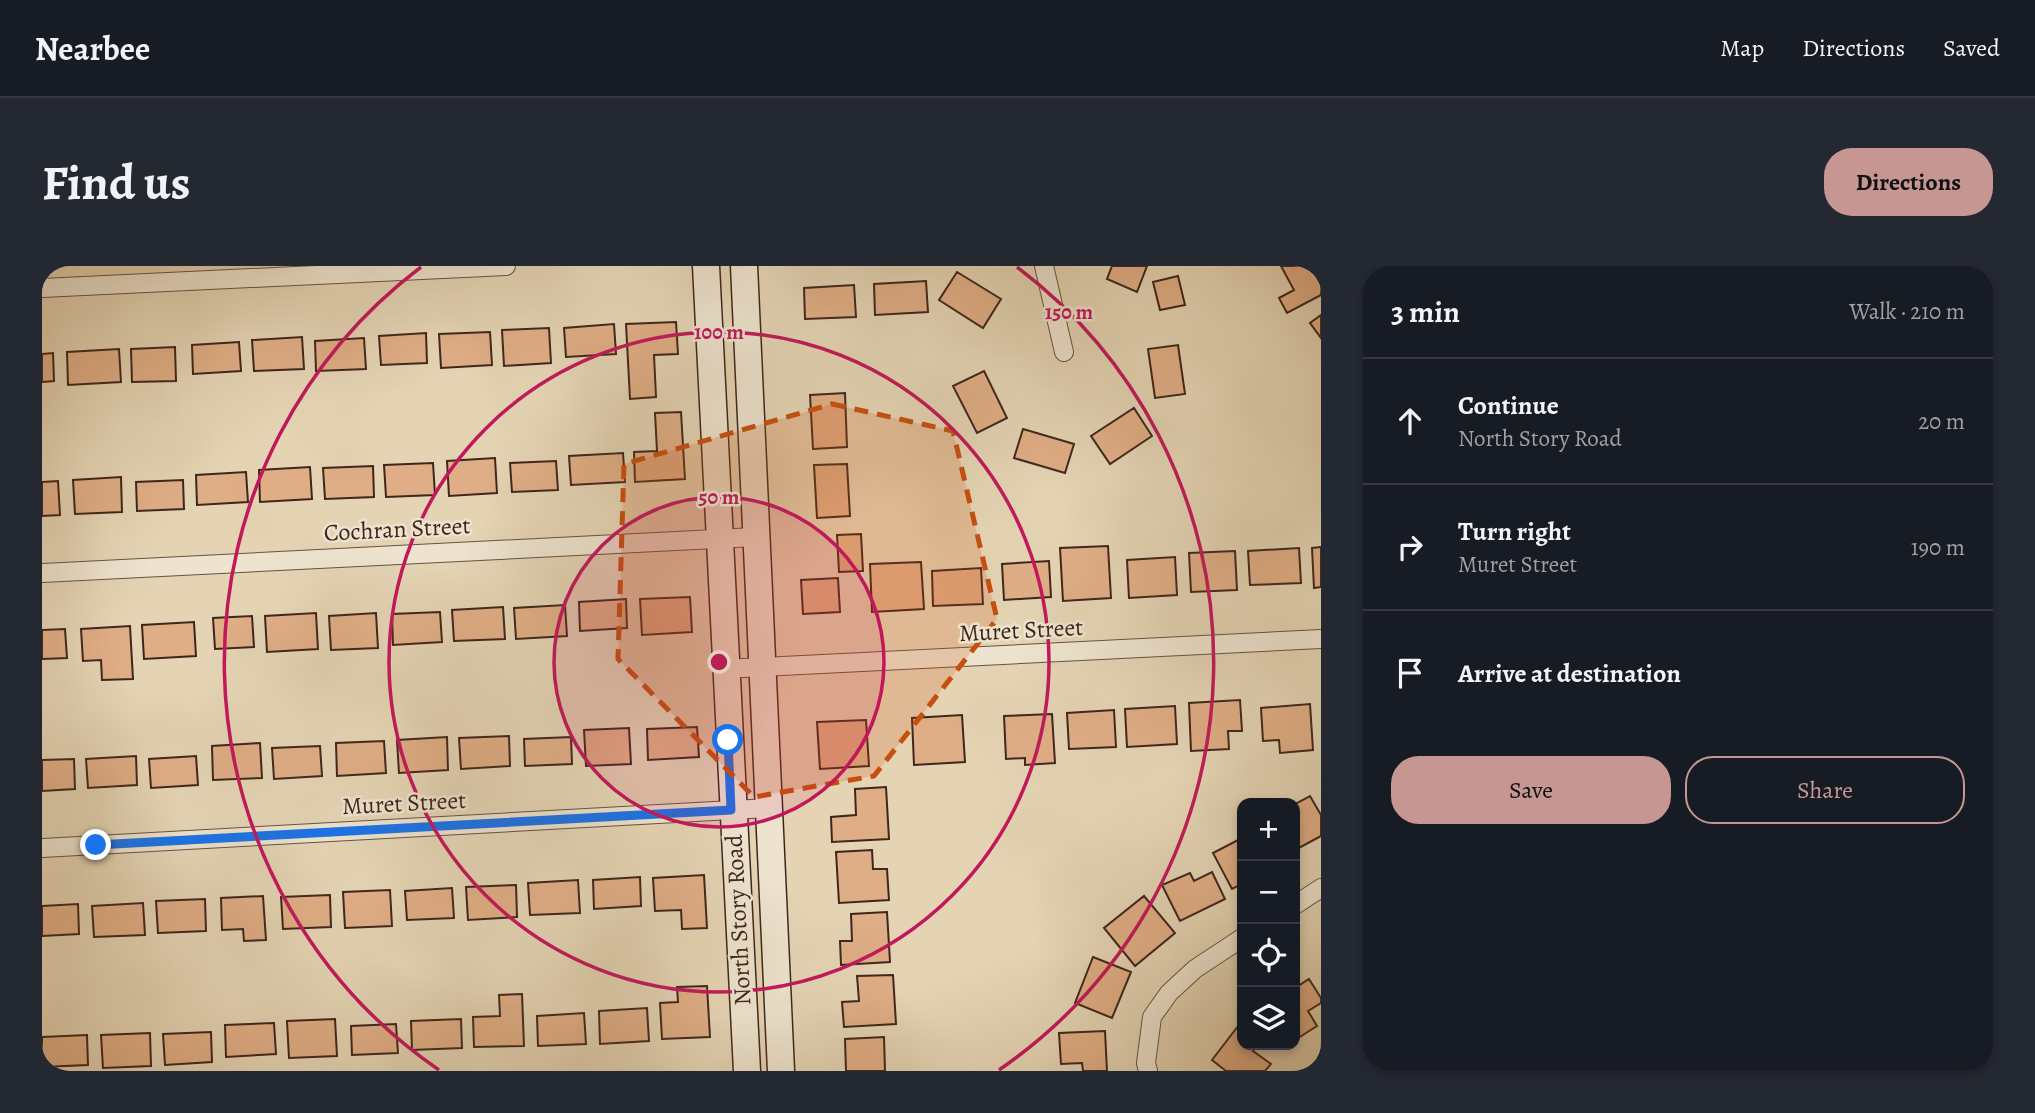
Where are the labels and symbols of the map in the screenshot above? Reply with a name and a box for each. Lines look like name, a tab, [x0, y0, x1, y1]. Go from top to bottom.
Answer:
text: 150 m	[1045, 298, 1094, 326]
text: 100 m	[694, 318, 744, 346]
text: 50 m	[699, 483, 740, 511]
street label: Cochran Street	[323, 509, 471, 549]
street label: Muret Street	[958, 611, 1084, 649]
centre of rings	[707, 650, 731, 674]
route start	[712, 724, 743, 755]
street label: Muret Street	[341, 784, 467, 822]
route end	[80, 829, 111, 860]
street label: North Story Road	[718, 834, 758, 1006]

